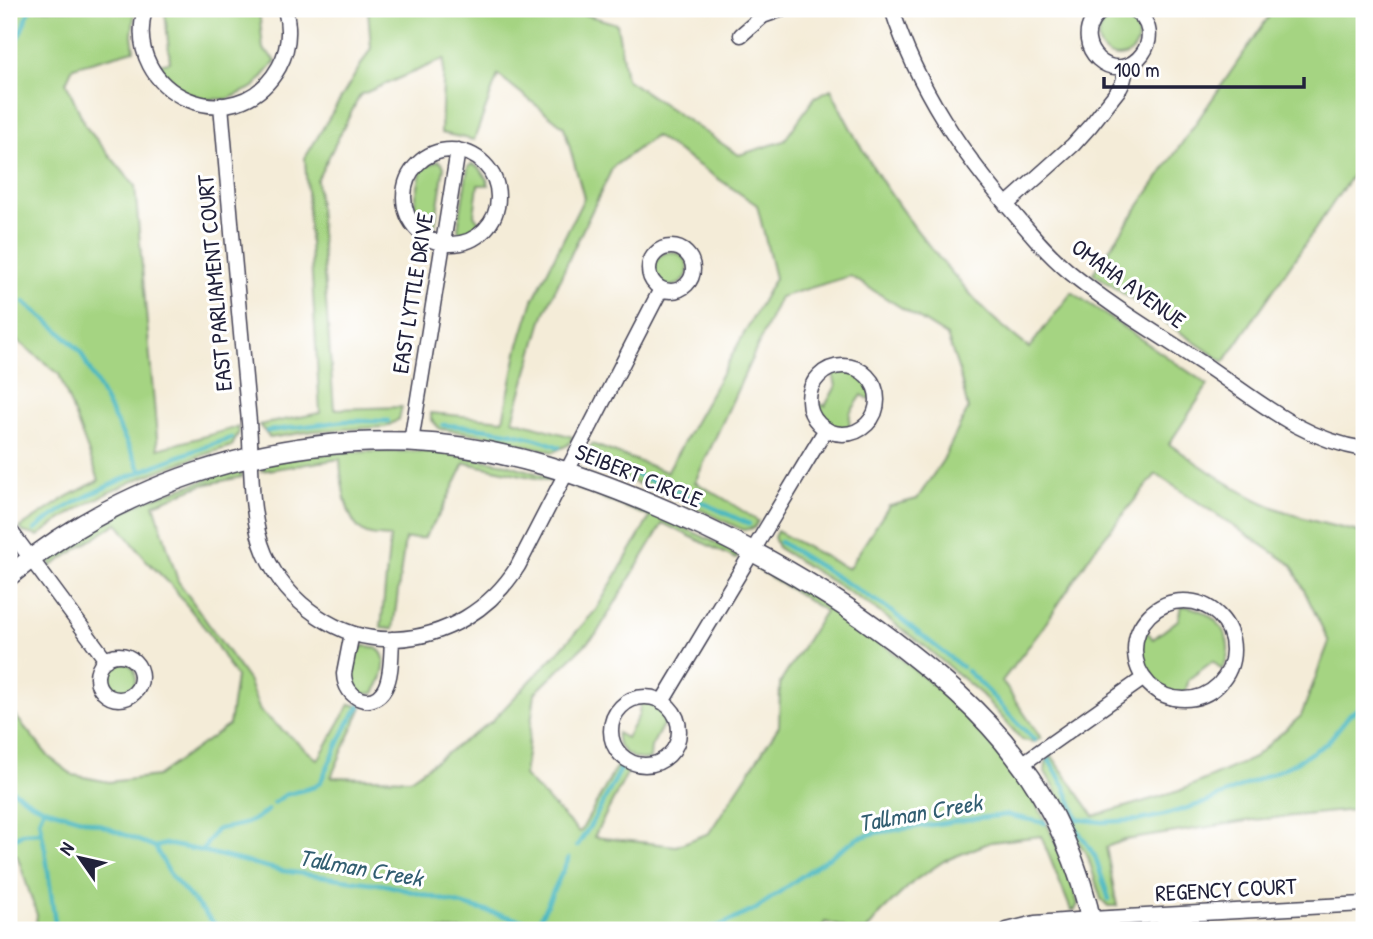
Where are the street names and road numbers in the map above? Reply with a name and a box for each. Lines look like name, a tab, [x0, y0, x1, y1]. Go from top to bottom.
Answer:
street label: EAST PARLIAMENT COURT	[189, 173, 239, 393]
street label: EAST LYTTLE DRIVE	[384, 211, 440, 375]
street label: OMAHA AVENUE	[1066, 231, 1192, 335]
street label: SEIBERT CIRCLE	[571, 435, 707, 515]
street label: REGENCY COURT	[1155, 870, 1298, 908]

